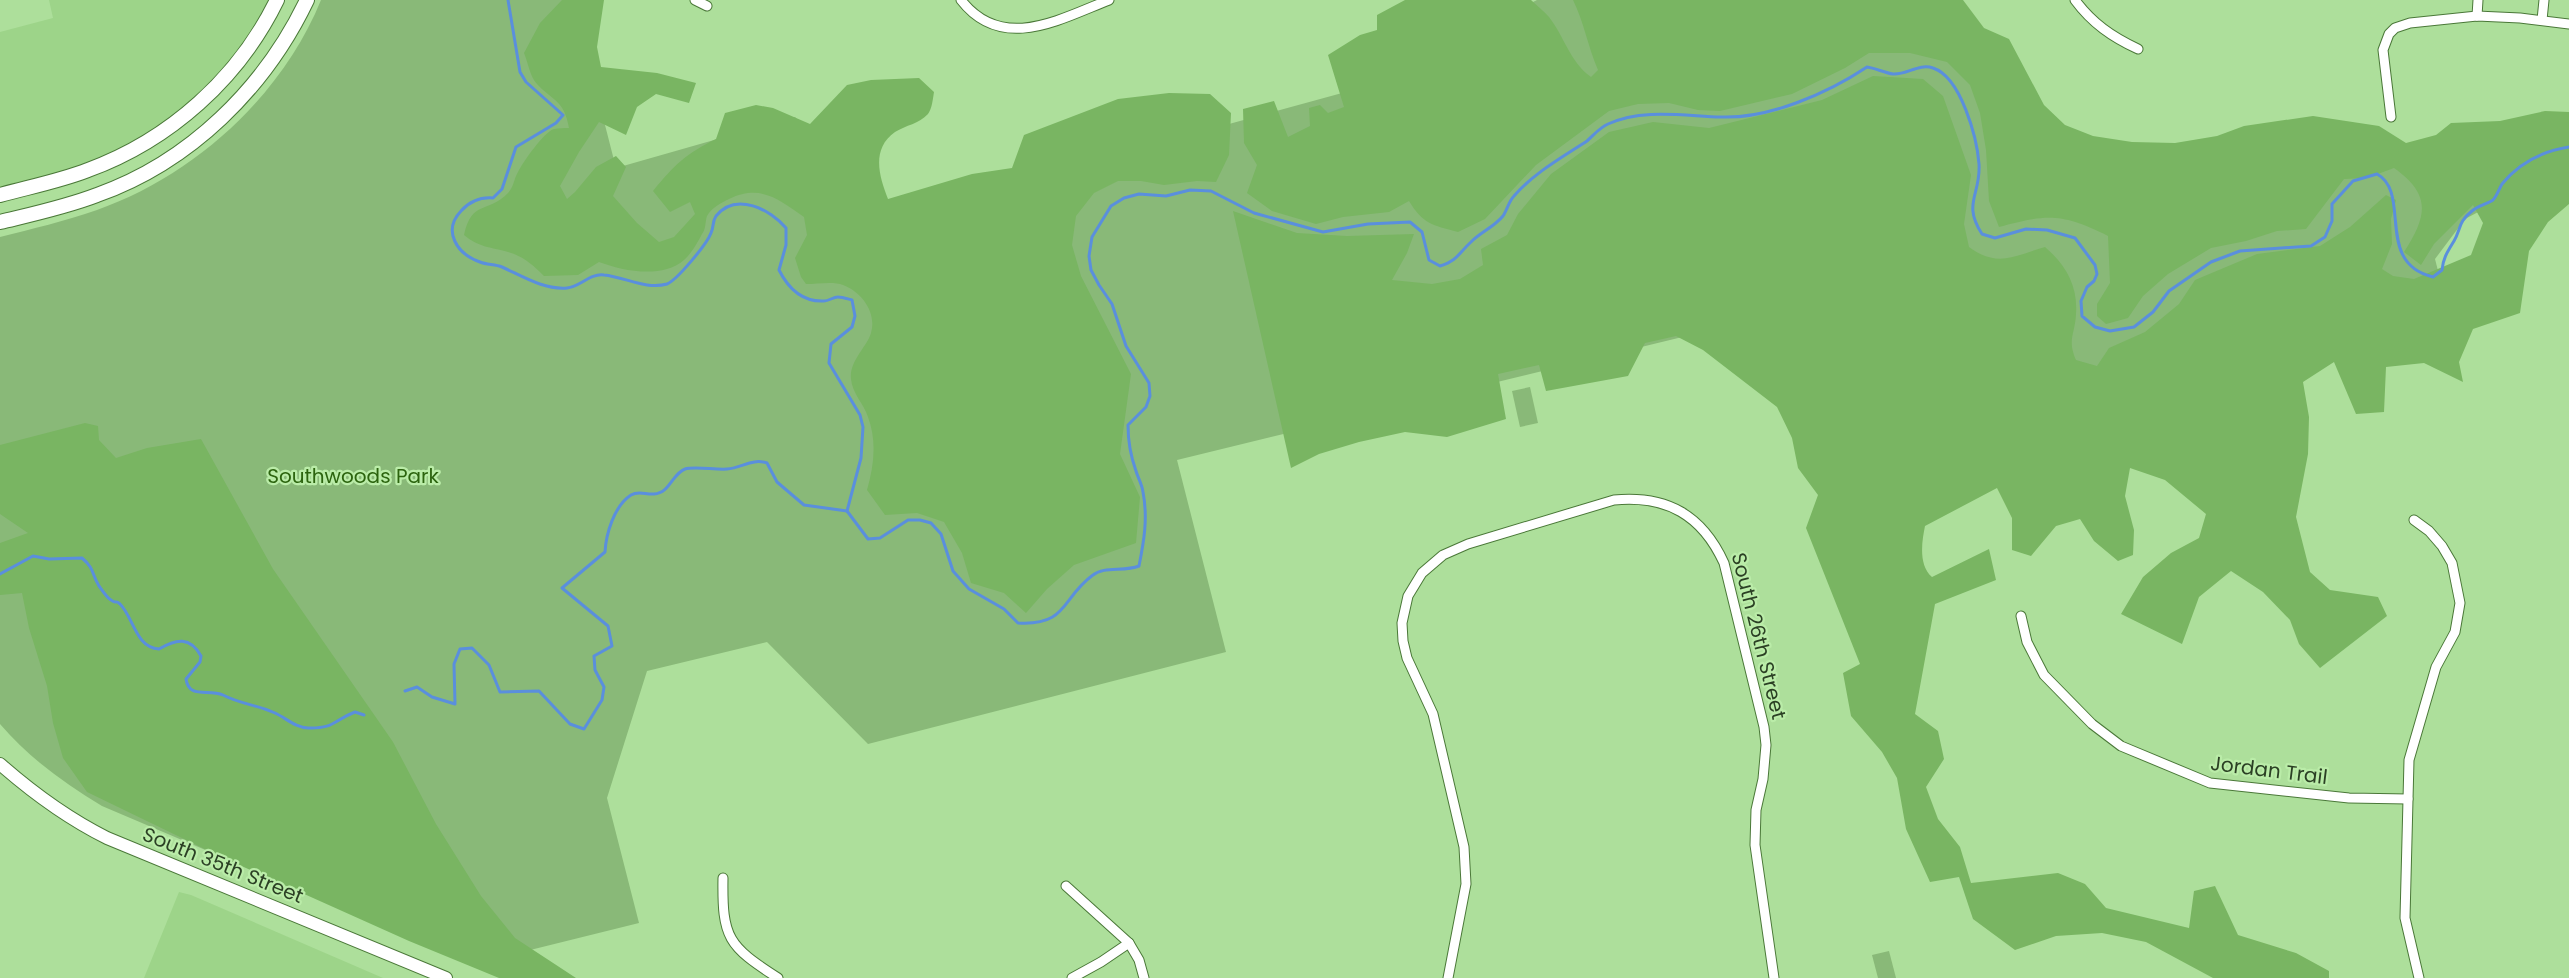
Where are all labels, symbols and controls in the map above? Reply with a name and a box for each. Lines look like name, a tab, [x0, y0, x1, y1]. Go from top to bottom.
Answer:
park label: Southwoods Park	[267, 462, 439, 490]
street label: South 26th Street	[1725, 550, 1793, 722]
street label: Jordan Trail	[2209, 749, 2329, 791]
street label: South 35th Street	[138, 820, 308, 910]

